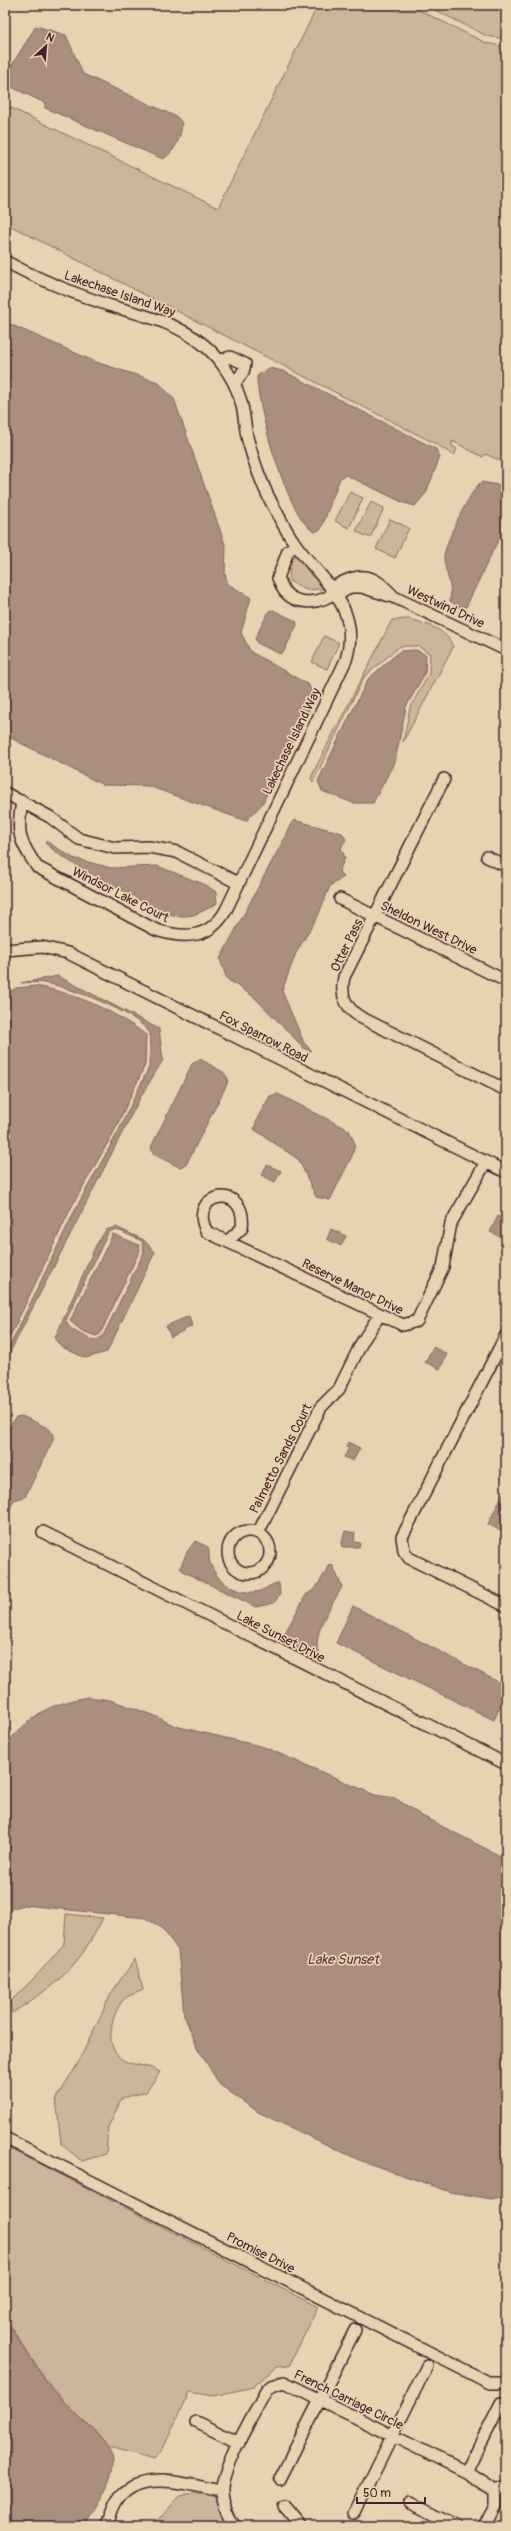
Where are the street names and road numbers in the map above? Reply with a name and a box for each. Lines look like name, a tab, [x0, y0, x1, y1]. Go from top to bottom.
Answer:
street label: Lakechase Island Way	[62, 267, 178, 321]
street label: Westwind Drive	[404, 582, 487, 632]
street label: Lakechase Island Way	[259, 685, 325, 797]
street label: Windsor Lake Court	[69, 864, 172, 927]
street label: Sheldon West Drive	[378, 898, 480, 958]
street label: Otter Pass	[327, 916, 367, 975]
street label: Fox Sparrow Road	[216, 1008, 311, 1066]
street label: Reserve Manor Drive	[299, 1255, 406, 1319]
street label: Palmetto Sands Court	[246, 1400, 316, 1516]
street label: Lake Sunset Drive	[234, 1608, 328, 1666]
street label: Promise Drive	[224, 2229, 298, 2277]
street label: French Carriage Circle	[291, 2366, 406, 2434]

